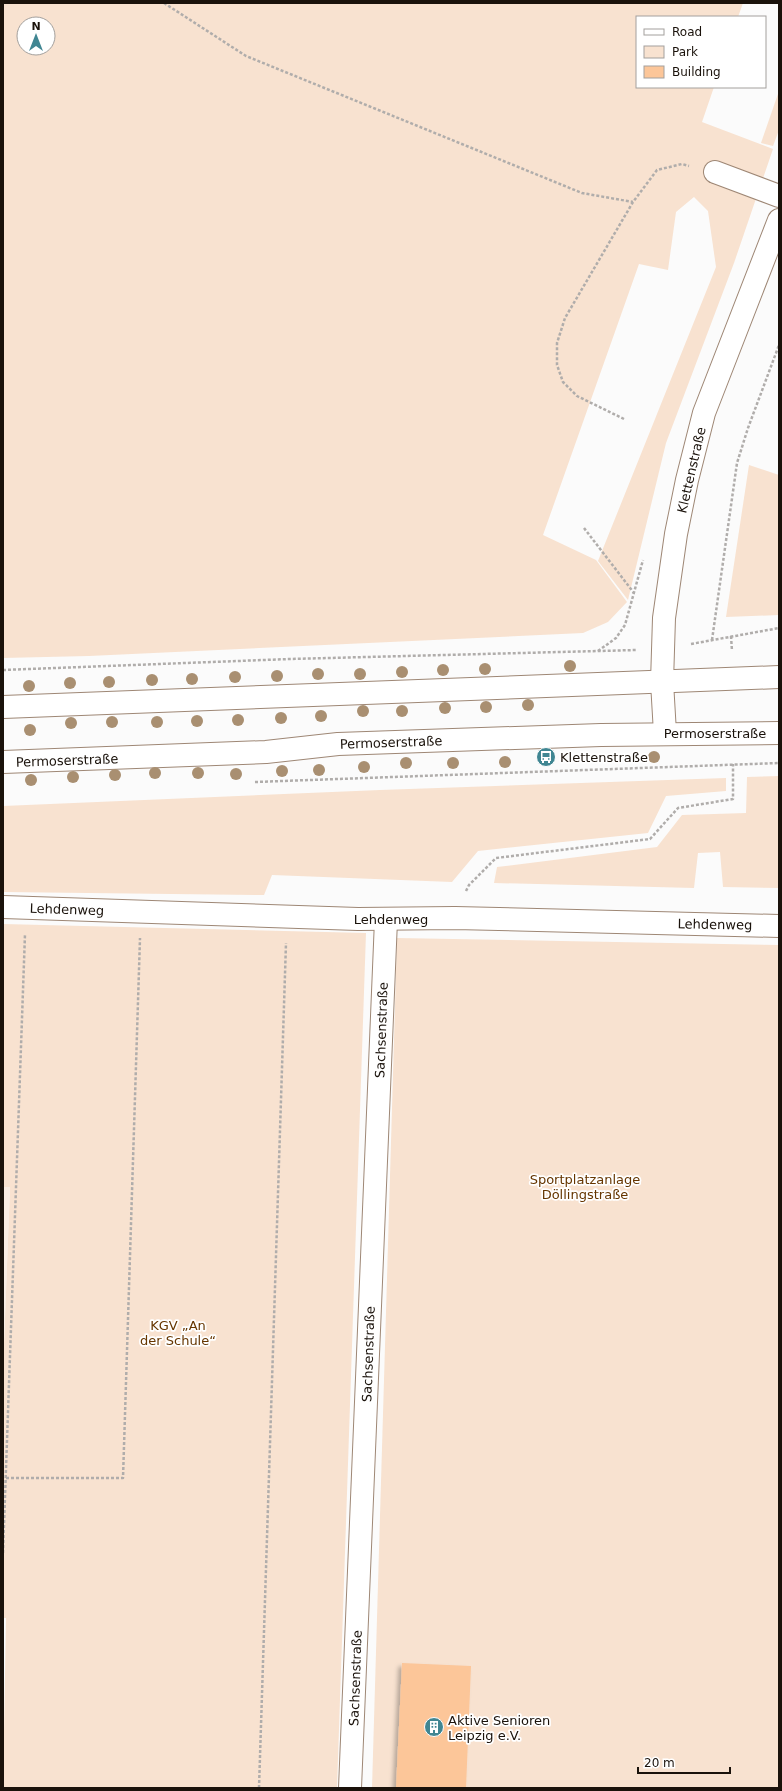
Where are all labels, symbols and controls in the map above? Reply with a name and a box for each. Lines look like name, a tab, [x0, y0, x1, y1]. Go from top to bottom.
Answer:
north arrow	[16, 16, 56, 56]
legend	[636, 16, 766, 88]
text: N	[31, 20, 41, 33]
text: Road	[672, 25, 702, 39]
text: Park	[672, 45, 698, 59]
text: Building	[672, 65, 721, 79]
street label: Klettenstraße	[674, 426, 709, 515]
street label: Permoserstraße	[664, 726, 766, 741]
street label: Permoserstraße	[339, 733, 443, 752]
bus stop icon: Klettenstraße	[535, 746, 557, 768]
place label: Klettenstraße	[560, 750, 648, 765]
street label: Permoserstraße	[15, 751, 119, 770]
street label: Lehdenweg	[29, 901, 105, 918]
street label: Lehdenweg	[354, 912, 428, 927]
street label: Lehdenweg	[678, 916, 752, 933]
street label: Sachsenstraße	[372, 982, 391, 1078]
park label: Sportplatzanlage Döllingstraße	[530, 1172, 640, 1202]
street label: Sachsenstraße	[359, 1306, 378, 1402]
park label: KGV „An der Schule“	[140, 1318, 216, 1348]
street label: Sachsenstraße	[346, 1630, 365, 1726]
place label: Aktive Senioren Leipzig e.V.	[448, 1713, 550, 1743]
building icon: Aktive Senioren Leipzig e.V.	[423, 1716, 445, 1738]
scale bar	[638, 1749, 730, 1775]
text: 20 m	[644, 1756, 675, 1770]

